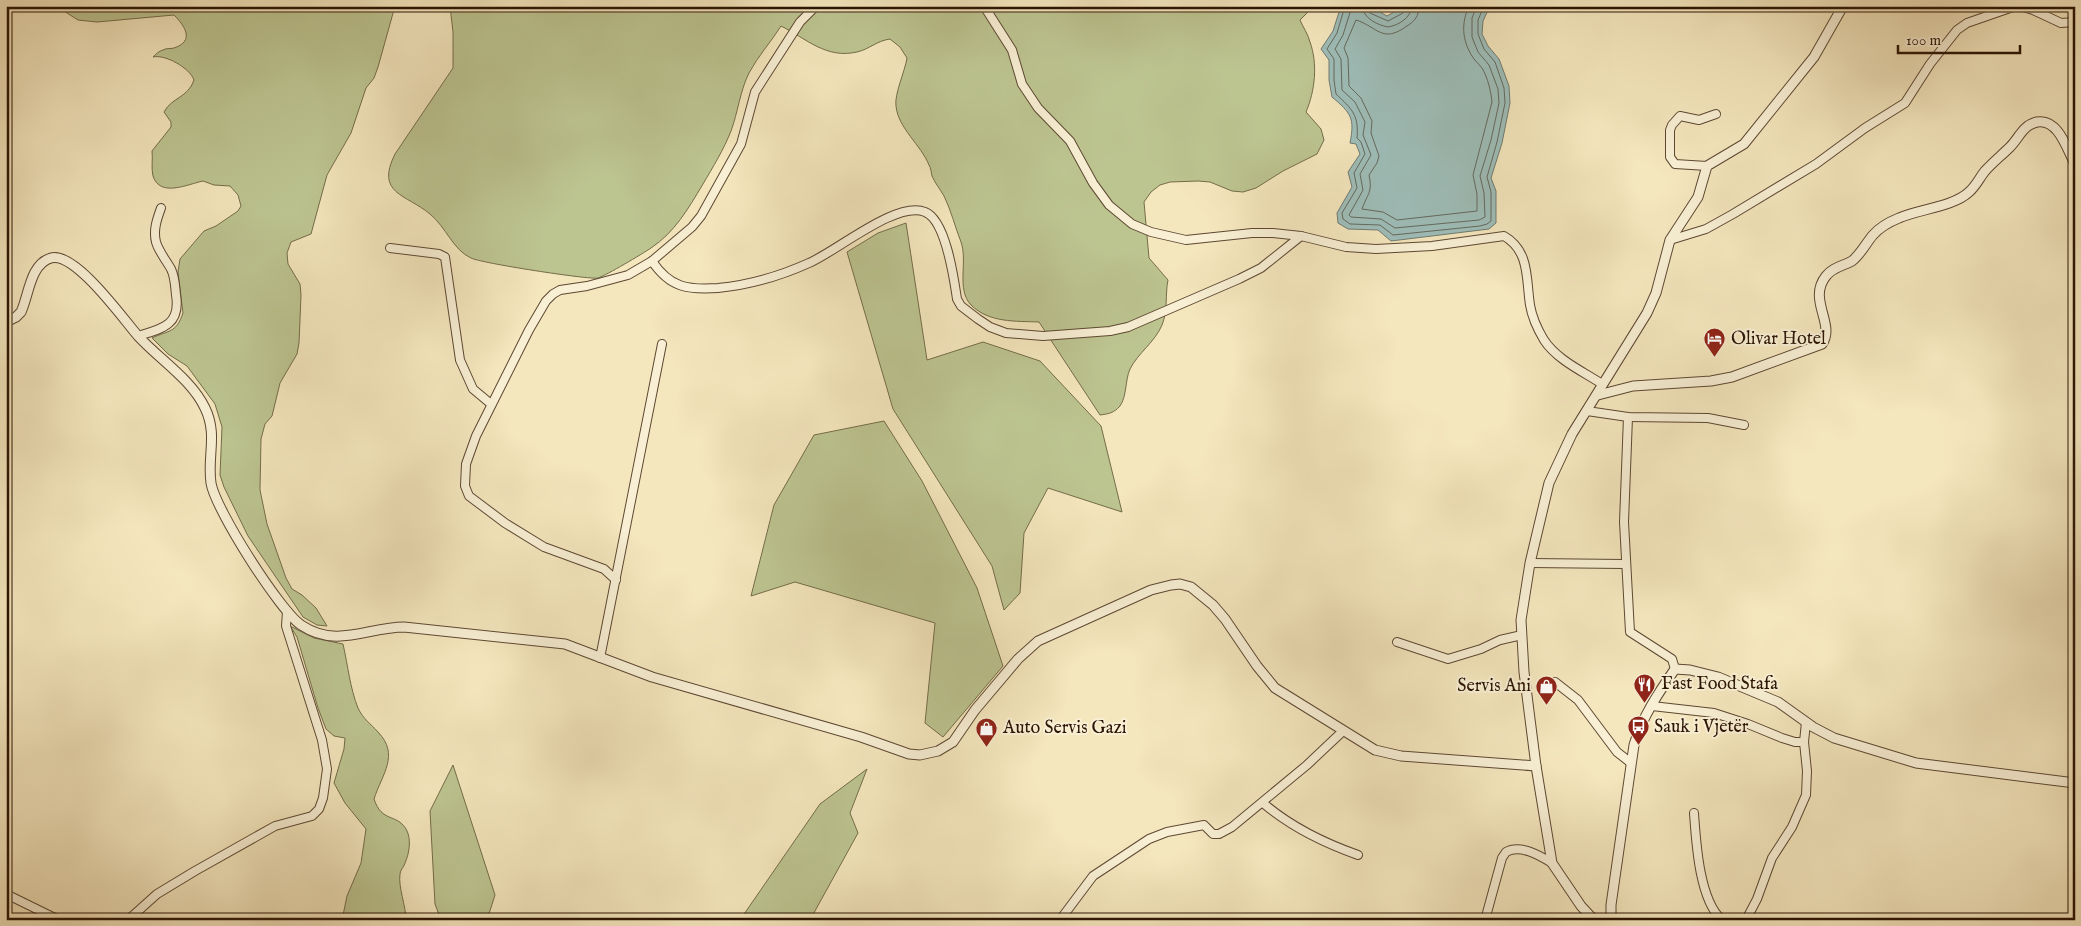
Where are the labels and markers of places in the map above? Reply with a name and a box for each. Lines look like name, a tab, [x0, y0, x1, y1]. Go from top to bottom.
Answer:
hotel icon: Olivar Hotel	[1703, 327, 1727, 358]
place label: Olivar Hotel	[1731, 328, 1826, 351]
restaurant icon: Fast Food Stafa	[1633, 672, 1657, 703]
place label: Fast Food Stafa	[1661, 673, 1778, 696]
shop icon: Servis Ani	[1535, 674, 1559, 705]
place label: Servis Ani	[1457, 675, 1531, 698]
bus stop icon: Sauk i Vjetër	[1626, 715, 1650, 746]
shop icon: Auto Servis Gazi	[975, 716, 999, 747]
place label: Sauk i Vjetër	[1654, 716, 1749, 739]
place label: Auto Servis Gazi	[1002, 717, 1127, 740]

